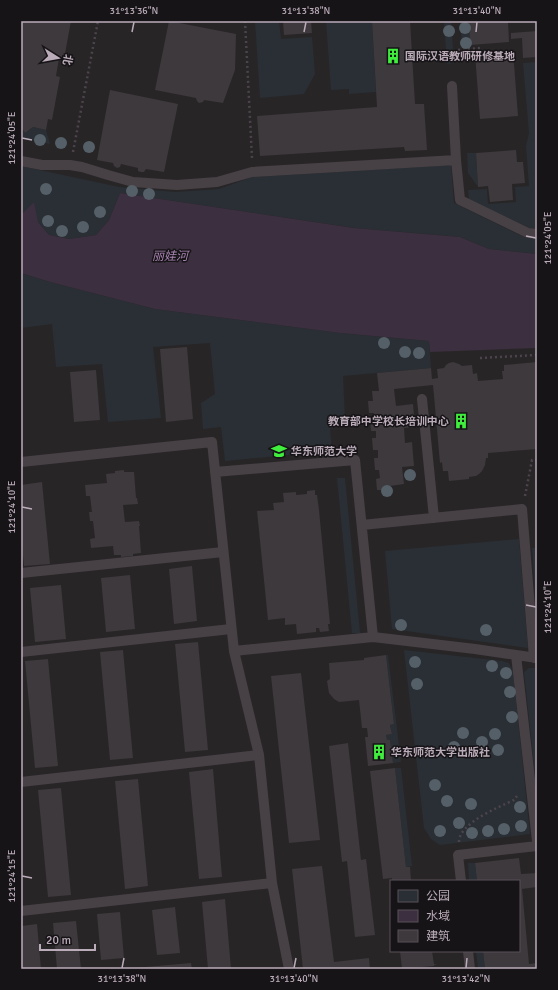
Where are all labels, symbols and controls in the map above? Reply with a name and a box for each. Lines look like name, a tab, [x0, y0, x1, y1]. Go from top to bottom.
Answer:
text: 31°13'36"N	[110, 5, 158, 17]
text: 31°13'38"N	[282, 5, 330, 17]
text: 31°13'40"N	[453, 5, 501, 17]
north arrow	[38, 38, 78, 78]
building icon: 国际汉语教师研修基地	[384, 47, 402, 65]
place label: 国际汉语教师研修基地	[405, 50, 515, 63]
text: 北	[60, 53, 75, 66]
text: 121°24'05"E	[6, 111, 18, 165]
text: 121°24'05"E	[542, 211, 554, 265]
water label: 丽娃河	[152, 249, 190, 264]
building icon: 教育部中学校长培训中心	[452, 412, 470, 430]
place label: 教育部中学校长培训中心	[328, 415, 449, 428]
school or university icon: 华东师范大学	[270, 442, 288, 460]
place label: 华东师范大学	[291, 445, 357, 458]
text: 121°24'10"E	[6, 480, 18, 534]
text: 121°24'10"E	[542, 580, 554, 634]
building icon: 华东师范大学出版社	[370, 743, 388, 761]
place label: 华东师范大学出版社	[391, 746, 490, 759]
text: 121°24'15"E	[6, 849, 18, 903]
legend	[390, 880, 520, 952]
text: 公园	[426, 889, 450, 904]
text: 水域	[426, 909, 450, 924]
scale bar	[40, 926, 95, 952]
text: 建筑	[426, 929, 450, 944]
text: 20 m	[46, 933, 71, 948]
text: 31°13'38"N	[98, 973, 146, 985]
text: 31°13'40"N	[270, 973, 318, 985]
text: 31°13'42"N	[442, 973, 490, 985]

